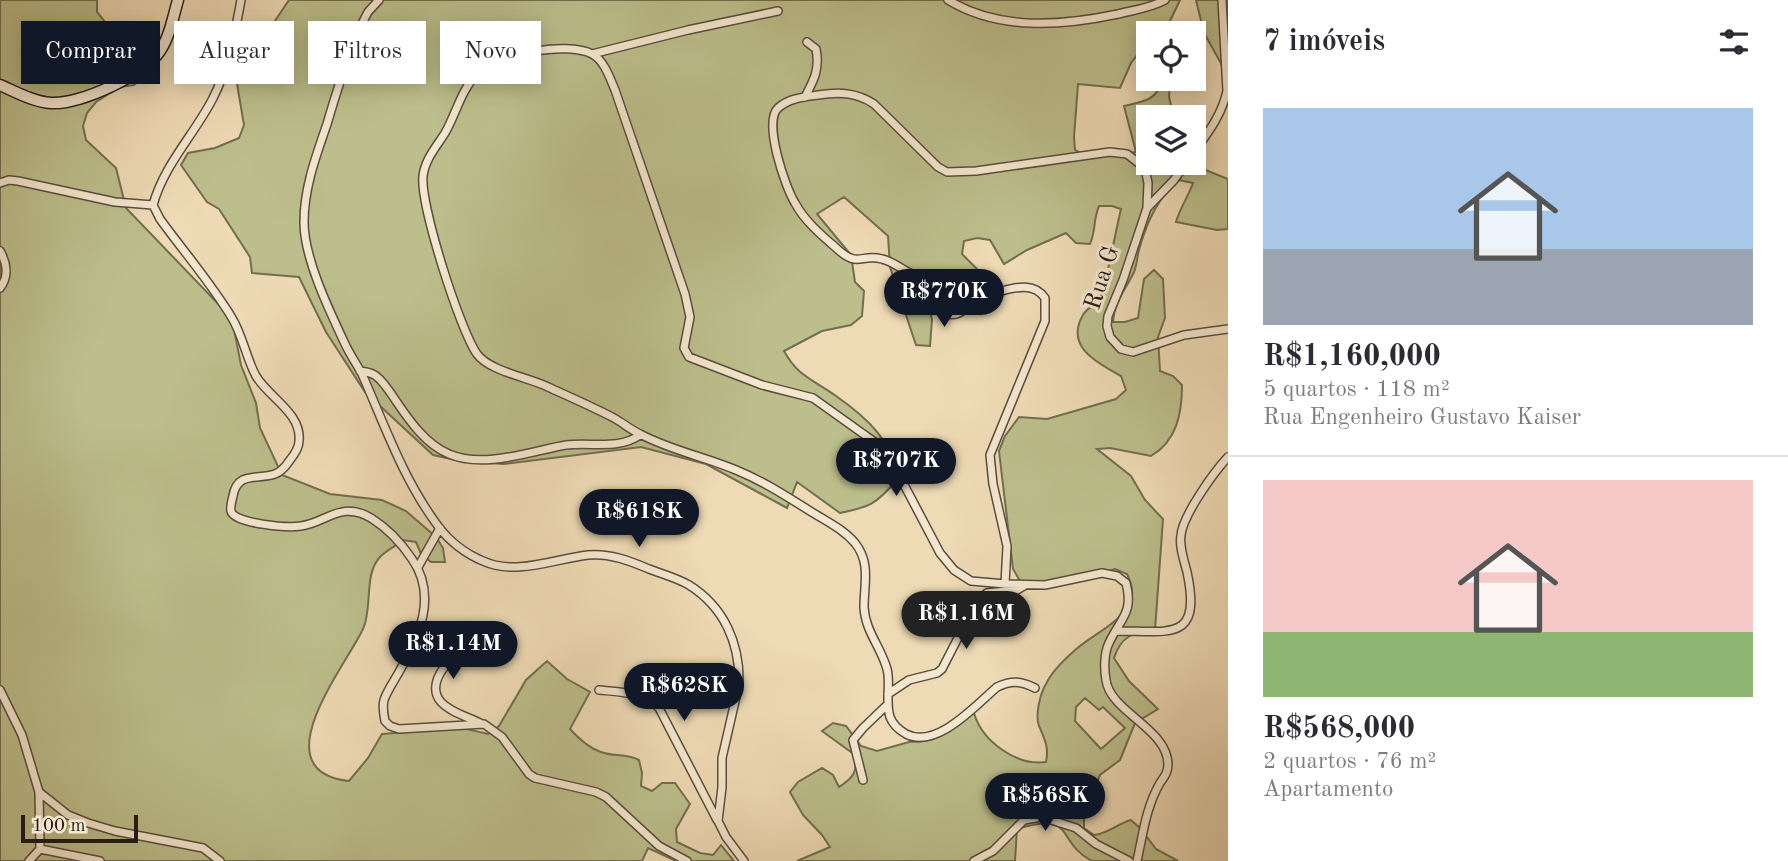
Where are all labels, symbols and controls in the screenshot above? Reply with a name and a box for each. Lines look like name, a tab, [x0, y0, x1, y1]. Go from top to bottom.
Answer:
chip: Comprar	[21, 21, 160, 84]
chip: Alugar	[174, 21, 294, 84]
chip: Filtros	[308, 21, 426, 84]
chip: Novo	[440, 21, 541, 84]
map controls	[1136, 21, 1206, 175]
button: locate	[1136, 21, 1206, 91]
icon: filters	[1715, 23, 1753, 61]
text: 7 imóveis	[1263, 27, 1385, 57]
button: layers	[1136, 105, 1206, 175]
icon: home	[1445, 153, 1571, 279]
street label: Rua G	[1081, 243, 1125, 313]
pin: R$770K	[887, 270, 1001, 329]
text: R$770K	[900, 280, 988, 303]
text: R$1,160,000	[1263, 342, 1441, 372]
text: 5 quartos · 118 m²	[1263, 378, 1450, 401]
text: Rua Engenheiro Gustavo Kaiser	[1263, 406, 1581, 429]
pin: R$707K	[839, 438, 953, 498]
text: R$707K	[852, 449, 940, 472]
pin: R$618K	[582, 490, 696, 549]
text: R$618K	[595, 500, 683, 523]
icon: home	[1445, 525, 1571, 651]
pin: R$1.16M	[901, 592, 1031, 651]
text: R$1.16M	[917, 602, 1015, 625]
pin: R$1.14M	[388, 622, 518, 681]
text: R$1.14M	[404, 632, 502, 655]
pin: R$628K	[627, 664, 741, 723]
text: R$628K	[640, 674, 728, 697]
text: R$568,000	[1263, 714, 1415, 744]
text: 2 quartos · 76 m²	[1263, 750, 1436, 773]
pin: R$568K	[988, 774, 1102, 833]
text: Apartamento	[1263, 778, 1393, 801]
text: R$568K	[1001, 784, 1089, 807]
scale bar	[21, 812, 138, 844]
text: 100 m	[32, 817, 85, 836]

